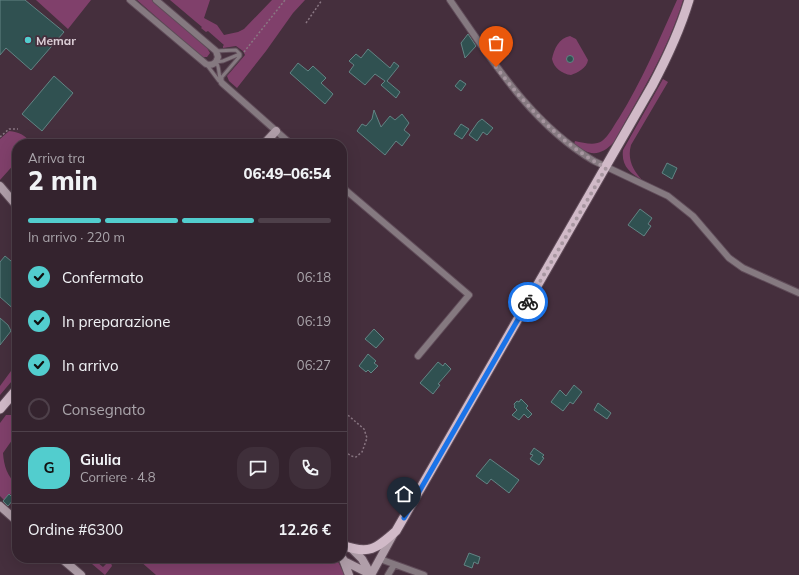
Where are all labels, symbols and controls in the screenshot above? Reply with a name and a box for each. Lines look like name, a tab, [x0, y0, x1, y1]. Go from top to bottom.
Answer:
pin	[479, 26, 513, 67]
icon: bag	[485, 32, 507, 54]
place label: Memar	[36, 33, 76, 48]
marker: Memar	[23, 35, 33, 45]
text: Arriva tra	[28, 150, 85, 166]
text: 2 min	[28, 164, 98, 197]
text: 06:49–06:54	[244, 164, 331, 183]
text: In arrivo · 220 m	[28, 229, 125, 245]
icon: check	[28, 266, 50, 288]
text: Confermato	[62, 268, 143, 287]
text: 06:18	[297, 269, 331, 285]
courier	[508, 282, 548, 322]
icon: bike	[517, 291, 539, 313]
icon: check	[28, 310, 50, 332]
text: In preparazione	[62, 312, 170, 331]
text: 06:19	[297, 313, 331, 329]
icon: check	[28, 354, 50, 376]
text: In arrivo	[62, 356, 118, 375]
text: 06:27	[297, 357, 331, 373]
text: Consegnato	[62, 400, 145, 419]
button: chat	[237, 447, 279, 489]
button: phone	[289, 447, 331, 489]
text: Giulia	[80, 450, 121, 469]
text: G	[43, 458, 55, 477]
text: Corriere · 4.8	[80, 469, 156, 485]
pin	[387, 477, 421, 518]
icon: home	[393, 483, 415, 505]
text: Ordine #6300	[28, 520, 123, 539]
text: 12.26 €	[278, 520, 331, 539]

